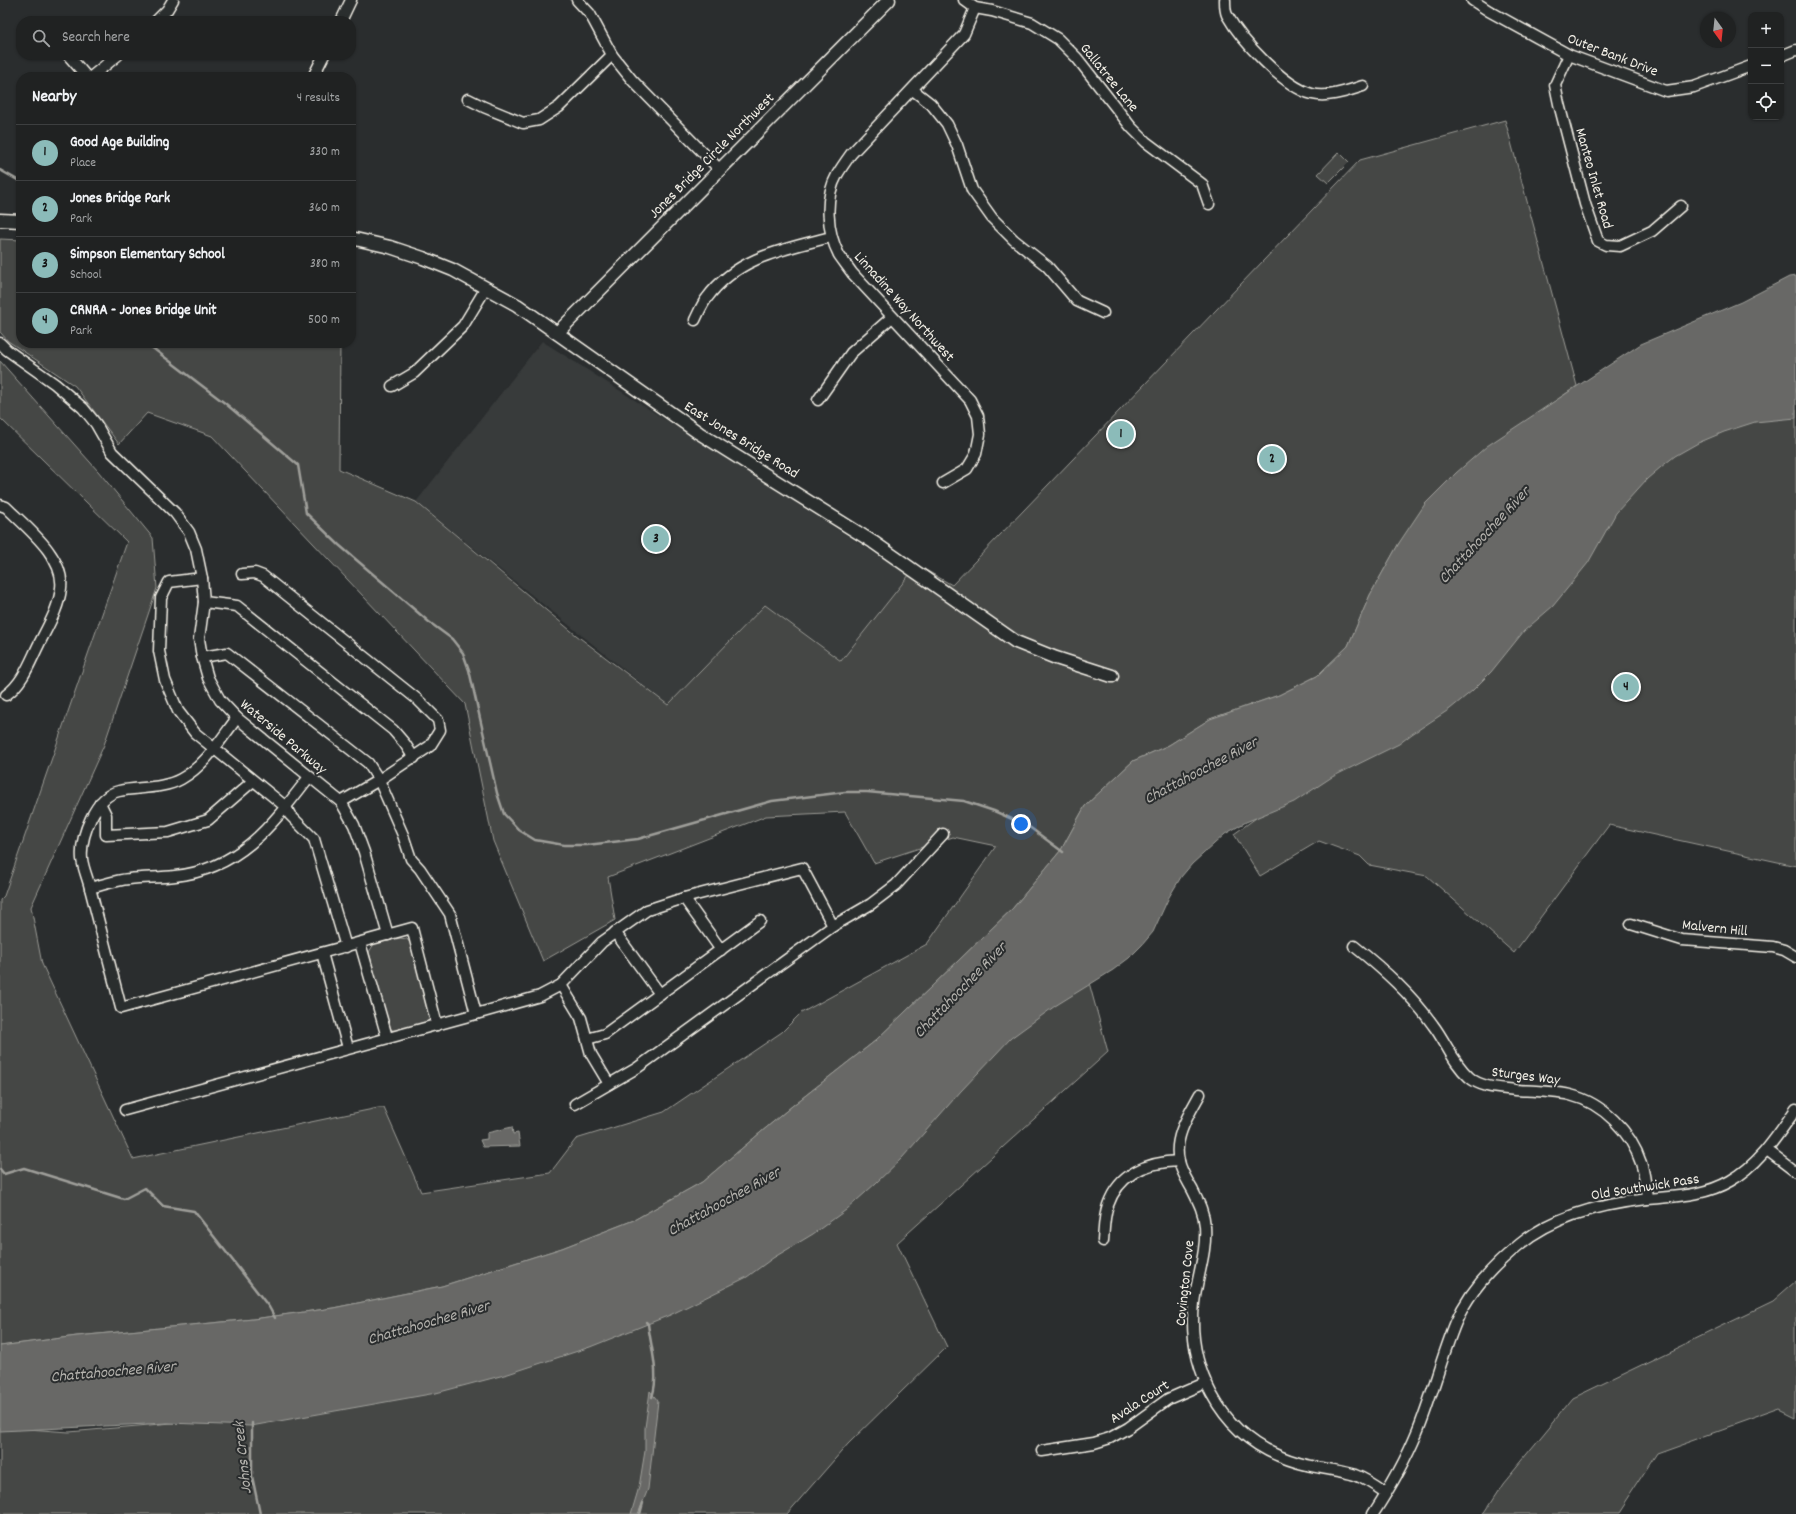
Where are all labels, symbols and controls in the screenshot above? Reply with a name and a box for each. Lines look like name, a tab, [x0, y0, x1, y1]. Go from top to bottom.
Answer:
north arrow	[1700, 12, 1736, 48]
map controls	[1748, 12, 1784, 120]
button: +	[1748, 12, 1784, 48]
search box	[16, 16, 356, 60]
icon: search	[30, 27, 52, 49]
text: Search here	[62, 27, 130, 49]
street label: Outer Bank Drive	[1564, 28, 1661, 83]
street label: Gallatree Lane	[1074, 39, 1143, 118]
button: −	[1748, 48, 1784, 84]
button: locate	[1748, 84, 1784, 120]
text: Nearby	[32, 86, 76, 110]
street label: Jones Bridge Circle Northwest	[645, 88, 781, 224]
text: 4 results	[297, 89, 340, 108]
street label: Manteo Inlet Road	[1568, 126, 1618, 231]
text: Good Age Building	[70, 132, 169, 154]
text: 1	[44, 143, 46, 162]
text: 330 m	[309, 143, 340, 162]
text: Place	[70, 154, 96, 173]
text: Jones Bridge Park	[70, 188, 170, 210]
text: 2	[42, 199, 48, 218]
text: 360 m	[309, 199, 340, 218]
text: Park	[70, 210, 92, 229]
text: Simpson Elementary School	[70, 244, 225, 266]
street label: Linnadine Way Northwest	[848, 247, 959, 368]
text: 3	[42, 255, 48, 274]
text: 380 m	[310, 255, 340, 274]
text: School	[70, 266, 102, 285]
text: CRNRA - Jones Bridge Unit	[70, 300, 217, 322]
text: 4	[42, 311, 48, 330]
text: 500 m	[308, 311, 340, 330]
text: Park	[70, 322, 92, 341]
street label: East Jones Bridge Road	[679, 396, 803, 485]
pin: 1	[1108, 419, 1134, 449]
pin: 2	[1259, 444, 1285, 474]
water label: Chattahoochee River	[1434, 480, 1537, 589]
pin: 3	[643, 524, 669, 554]
pin: 4	[1613, 672, 1639, 702]
street label: Waterside Parkway	[234, 694, 332, 781]
water label: Chattahoochee River	[1140, 731, 1264, 811]
your location	[1011, 814, 1031, 834]
street label: Malvern Hill	[1681, 915, 1749, 943]
water label: Chattahoochee River	[909, 936, 1014, 1044]
street label: Sturges Way	[1490, 1062, 1562, 1092]
water label: Chattahoochee River	[664, 1161, 786, 1243]
street label: Old Southwick Pass	[1590, 1169, 1701, 1207]
street label: Covington Cove	[1171, 1239, 1201, 1327]
water label: Chattahoochee River	[365, 1294, 494, 1352]
water label: Chattahoochee River	[50, 1355, 179, 1389]
street label: Avala Court	[1106, 1375, 1175, 1430]
water label: Johns Creek	[228, 1419, 259, 1495]

